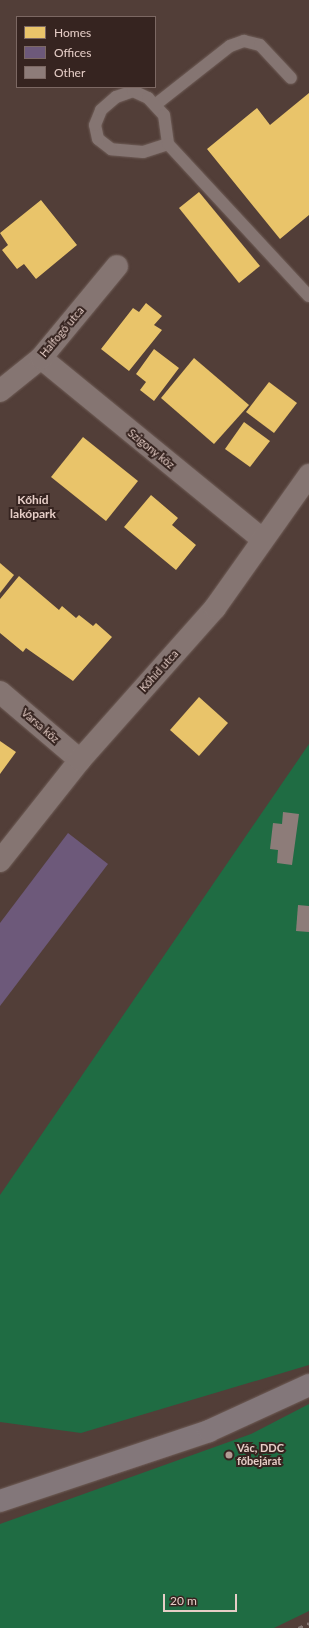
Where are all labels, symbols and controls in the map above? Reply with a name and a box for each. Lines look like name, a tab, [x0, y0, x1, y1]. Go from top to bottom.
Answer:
legend	[16, 16, 156, 88]
text: Homes	[54, 25, 91, 40]
text: Offices	[54, 45, 91, 60]
text: Other	[54, 65, 85, 80]
street label: Halfogó utca	[37, 304, 87, 360]
street label: Szigony köz	[125, 426, 177, 472]
district label: Kőhíd lakópark	[10, 493, 56, 521]
street label: Kőhíd utca	[137, 647, 181, 695]
street label: Varsa köz	[19, 706, 61, 746]
place label: Vác, DDC főbejárat	[237, 1442, 284, 1468]
marker: Vác, DDC főbejárat	[224, 1450, 234, 1460]
scale bar	[165, 1586, 239, 1612]
text: 20 m	[170, 1593, 197, 1608]

